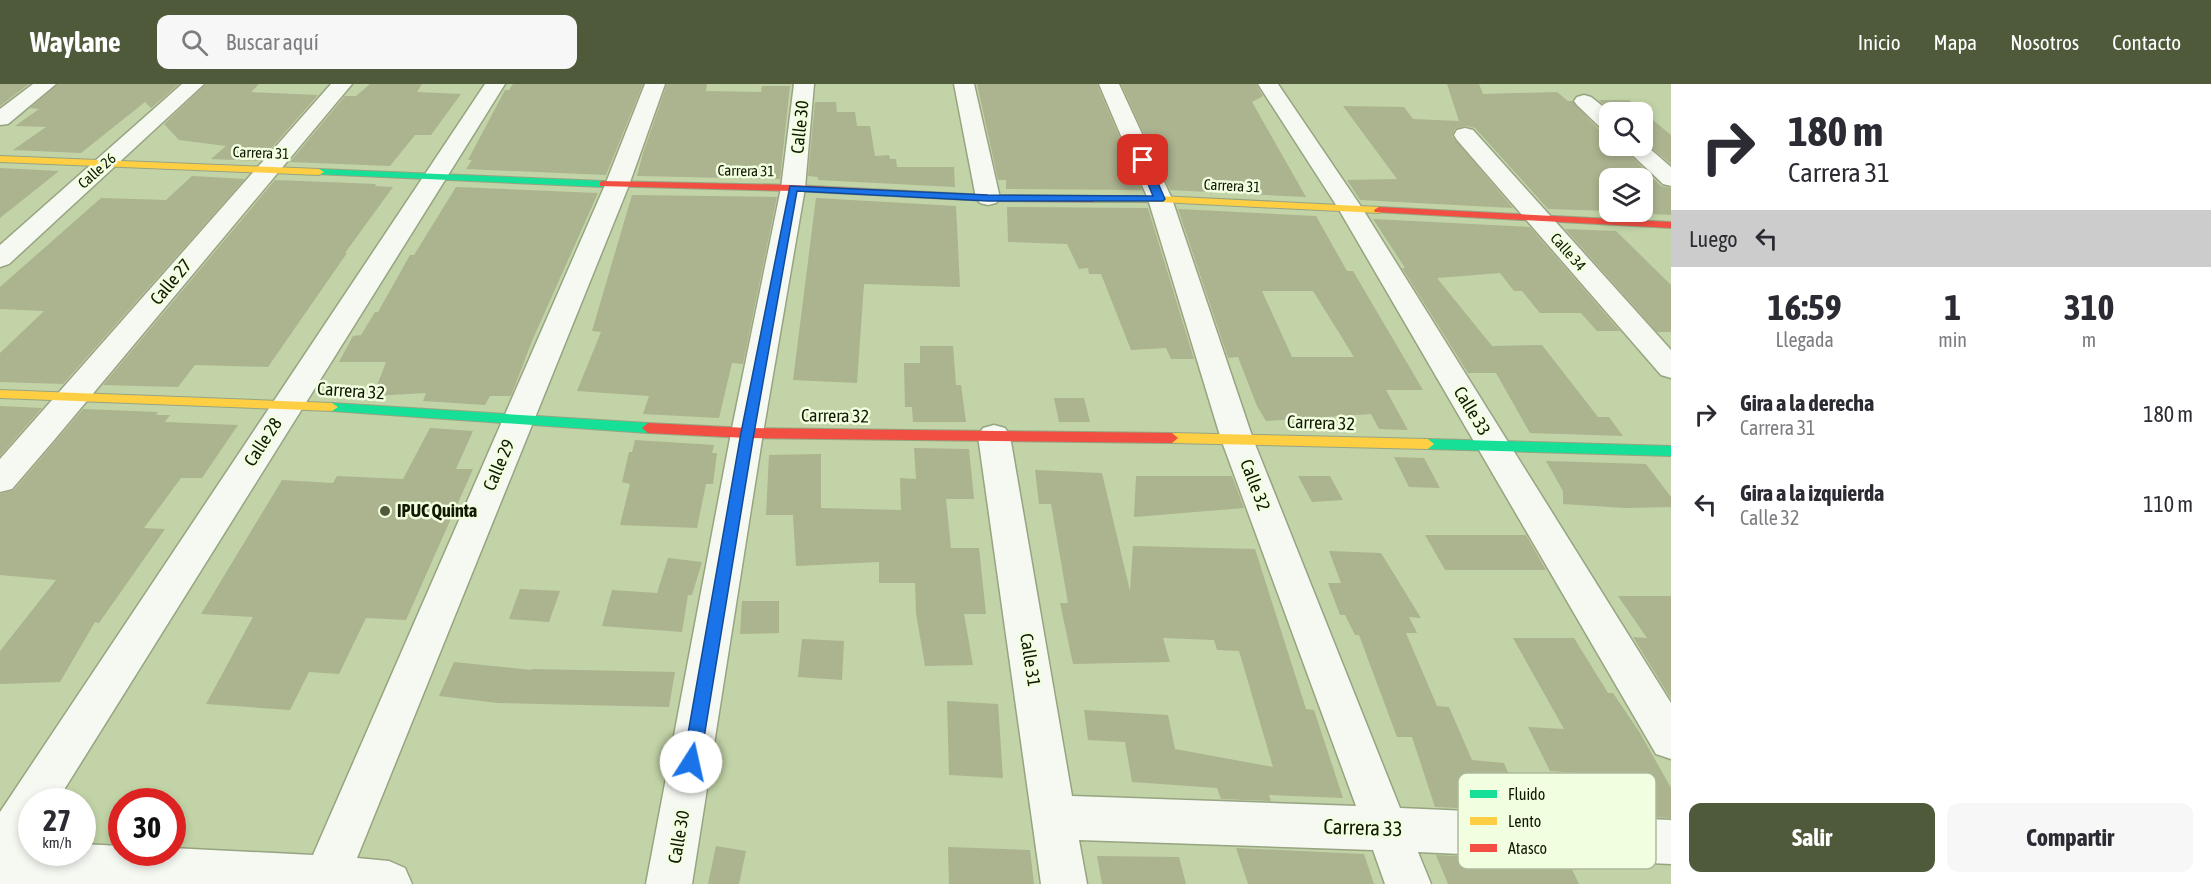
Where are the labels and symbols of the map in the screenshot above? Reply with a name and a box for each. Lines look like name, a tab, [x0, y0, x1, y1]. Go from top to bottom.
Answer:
street label: Calle 30	[786, 99, 813, 155]
pin	[1117, 134, 1168, 185]
street label: Carrera 31	[232, 143, 290, 162]
street label: Calle 26	[74, 149, 119, 192]
street label: Carrera 31	[718, 162, 774, 179]
street label: Carrera 31	[1203, 176, 1261, 195]
street label: Calle 34	[1547, 229, 1590, 274]
street label: Calle 27	[145, 254, 196, 309]
street label: Carrera 32	[316, 378, 386, 403]
street label: Calle 33	[1450, 382, 1495, 439]
street label: Carrera 32	[801, 404, 869, 427]
street label: Carrera 32	[1287, 411, 1355, 434]
street label: Calle 28	[239, 414, 286, 470]
street label: Calle 29	[478, 436, 519, 493]
street label: Calle 32	[1236, 456, 1275, 514]
place label: IPUC Quinta	[397, 500, 477, 521]
marker: IPUC Quinta	[378, 504, 392, 518]
street label: Calle 31	[1016, 632, 1045, 688]
position arrow	[659, 730, 723, 794]
legend	[1458, 773, 1656, 869]
text: Fluido	[1508, 785, 1545, 803]
speed limit sign: 30	[108, 788, 186, 866]
street label: Calle 30	[664, 809, 693, 865]
text: Lento	[1508, 812, 1541, 830]
street label: Carrera 33	[1323, 814, 1403, 840]
text: Atasco	[1508, 839, 1547, 857]

